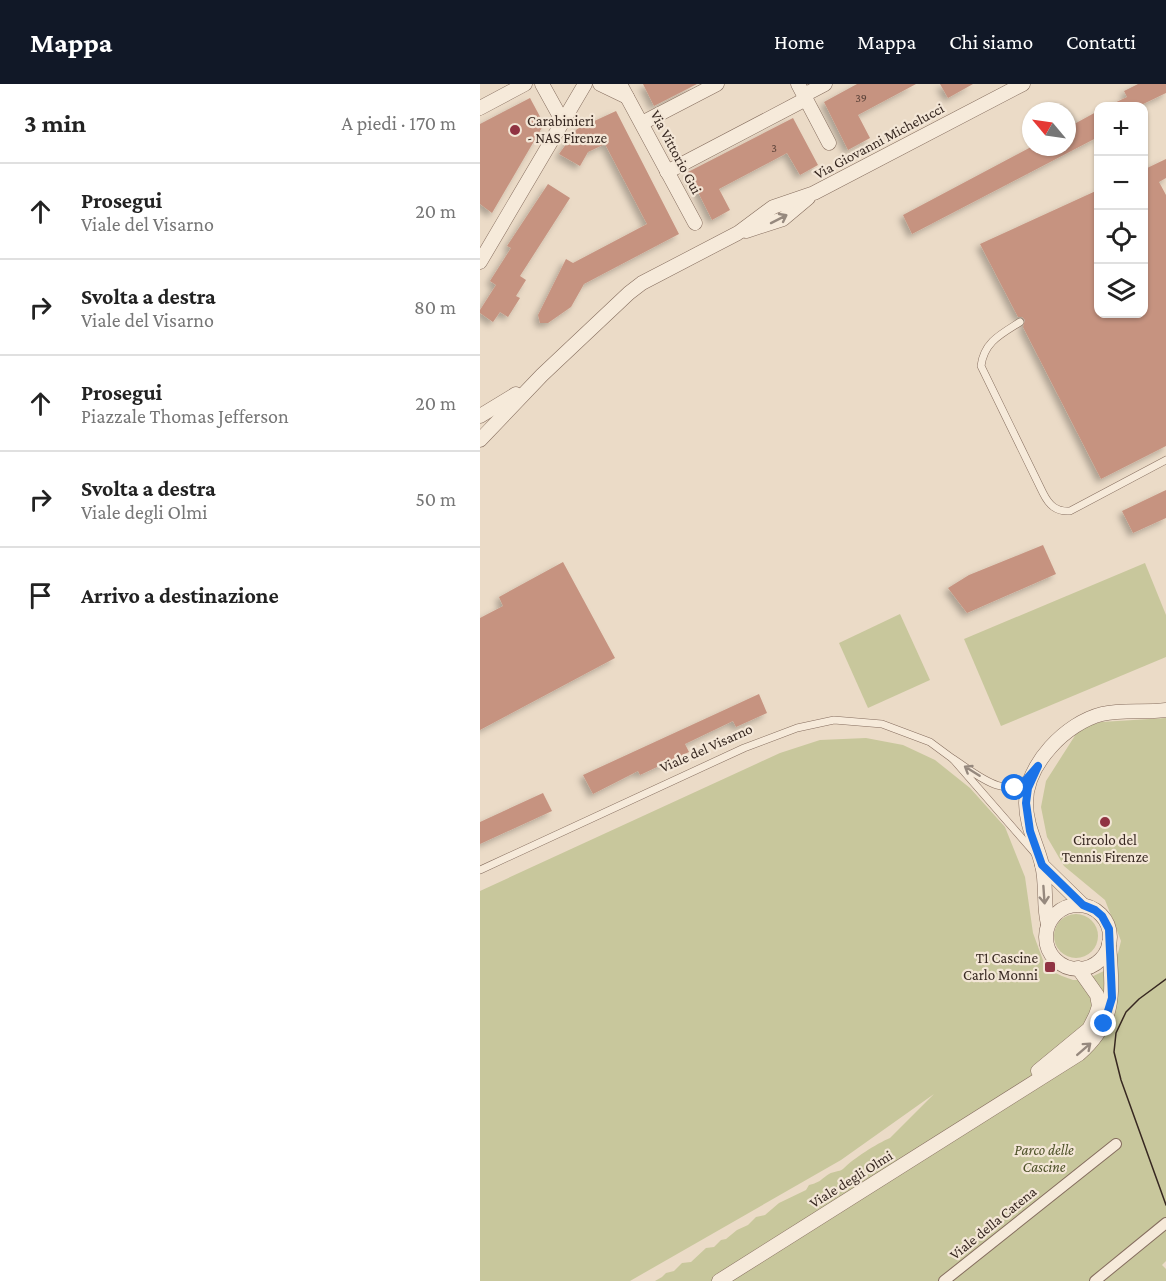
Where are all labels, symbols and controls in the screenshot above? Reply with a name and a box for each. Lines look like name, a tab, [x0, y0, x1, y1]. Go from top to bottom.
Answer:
text: Mappa	[30, 27, 113, 58]
text: Home	[774, 30, 824, 54]
text: Mappa	[857, 30, 916, 54]
text: Chi siamo	[949, 30, 1033, 54]
text: Contatti	[1066, 30, 1136, 54]
house number: 39	[855, 91, 867, 105]
street label: Via Giovanni Michelucci	[811, 100, 947, 182]
north arrow	[1022, 102, 1076, 156]
map controls	[1094, 102, 1148, 318]
button: +	[1094, 102, 1148, 156]
street label: Via Vittorio Gui	[647, 107, 705, 197]
text: 3 min	[24, 109, 86, 138]
text: A piedi · 170 m	[342, 112, 456, 134]
place label: Carabinieri - NAS Firenze	[527, 113, 608, 146]
marker: Carabinieri - NAS Firenze	[508, 123, 522, 137]
house number: 3	[771, 141, 777, 155]
button: −	[1094, 156, 1148, 210]
text: Prosegui	[81, 188, 162, 213]
icon: ahead	[24, 195, 57, 228]
text: 20 m	[415, 200, 456, 222]
button: locate	[1094, 210, 1148, 264]
text: Viale del Visarno	[81, 213, 214, 235]
one-way arrow	[770, 213, 787, 225]
button: layers	[1094, 264, 1148, 318]
text: Svolta a destra	[81, 284, 216, 309]
icon: right	[24, 291, 57, 324]
text: 80 m	[414, 296, 456, 318]
text: Viale del Visarno	[81, 309, 214, 331]
text: Prosegui	[81, 380, 162, 405]
icon: ahead	[24, 387, 57, 420]
text: 20 m	[415, 392, 456, 414]
text: Piazzale Thomas Jefferson	[81, 405, 289, 427]
text: Svolta a destra	[81, 476, 216, 501]
icon: right	[24, 483, 57, 516]
text: 50 m	[415, 488, 456, 510]
text: Viale degli Olmi	[81, 501, 208, 523]
icon: arrive	[24, 579, 57, 612]
text: Arrivo a destinazione	[81, 583, 279, 608]
street label: Viale del Visarno	[657, 720, 755, 776]
one-way arrow	[964, 764, 981, 776]
route start	[1001, 774, 1027, 800]
marker: Circolo del Tennis Firenze	[1098, 815, 1112, 829]
place label: Circolo del Tennis Firenze	[1062, 832, 1149, 865]
one-way arrow	[1039, 884, 1050, 904]
place label: T1 Cascine Carlo Monni	[963, 950, 1038, 983]
marker: T1 Cascine Carlo Monni	[1043, 960, 1057, 974]
route end	[1090, 1010, 1116, 1036]
one-way arrow	[1076, 1042, 1092, 1055]
park label: Parco delle Cascine	[1014, 1142, 1074, 1175]
street label: Viale degli Olmi	[807, 1147, 896, 1212]
street label: Viale della Catena	[946, 1183, 1040, 1263]

